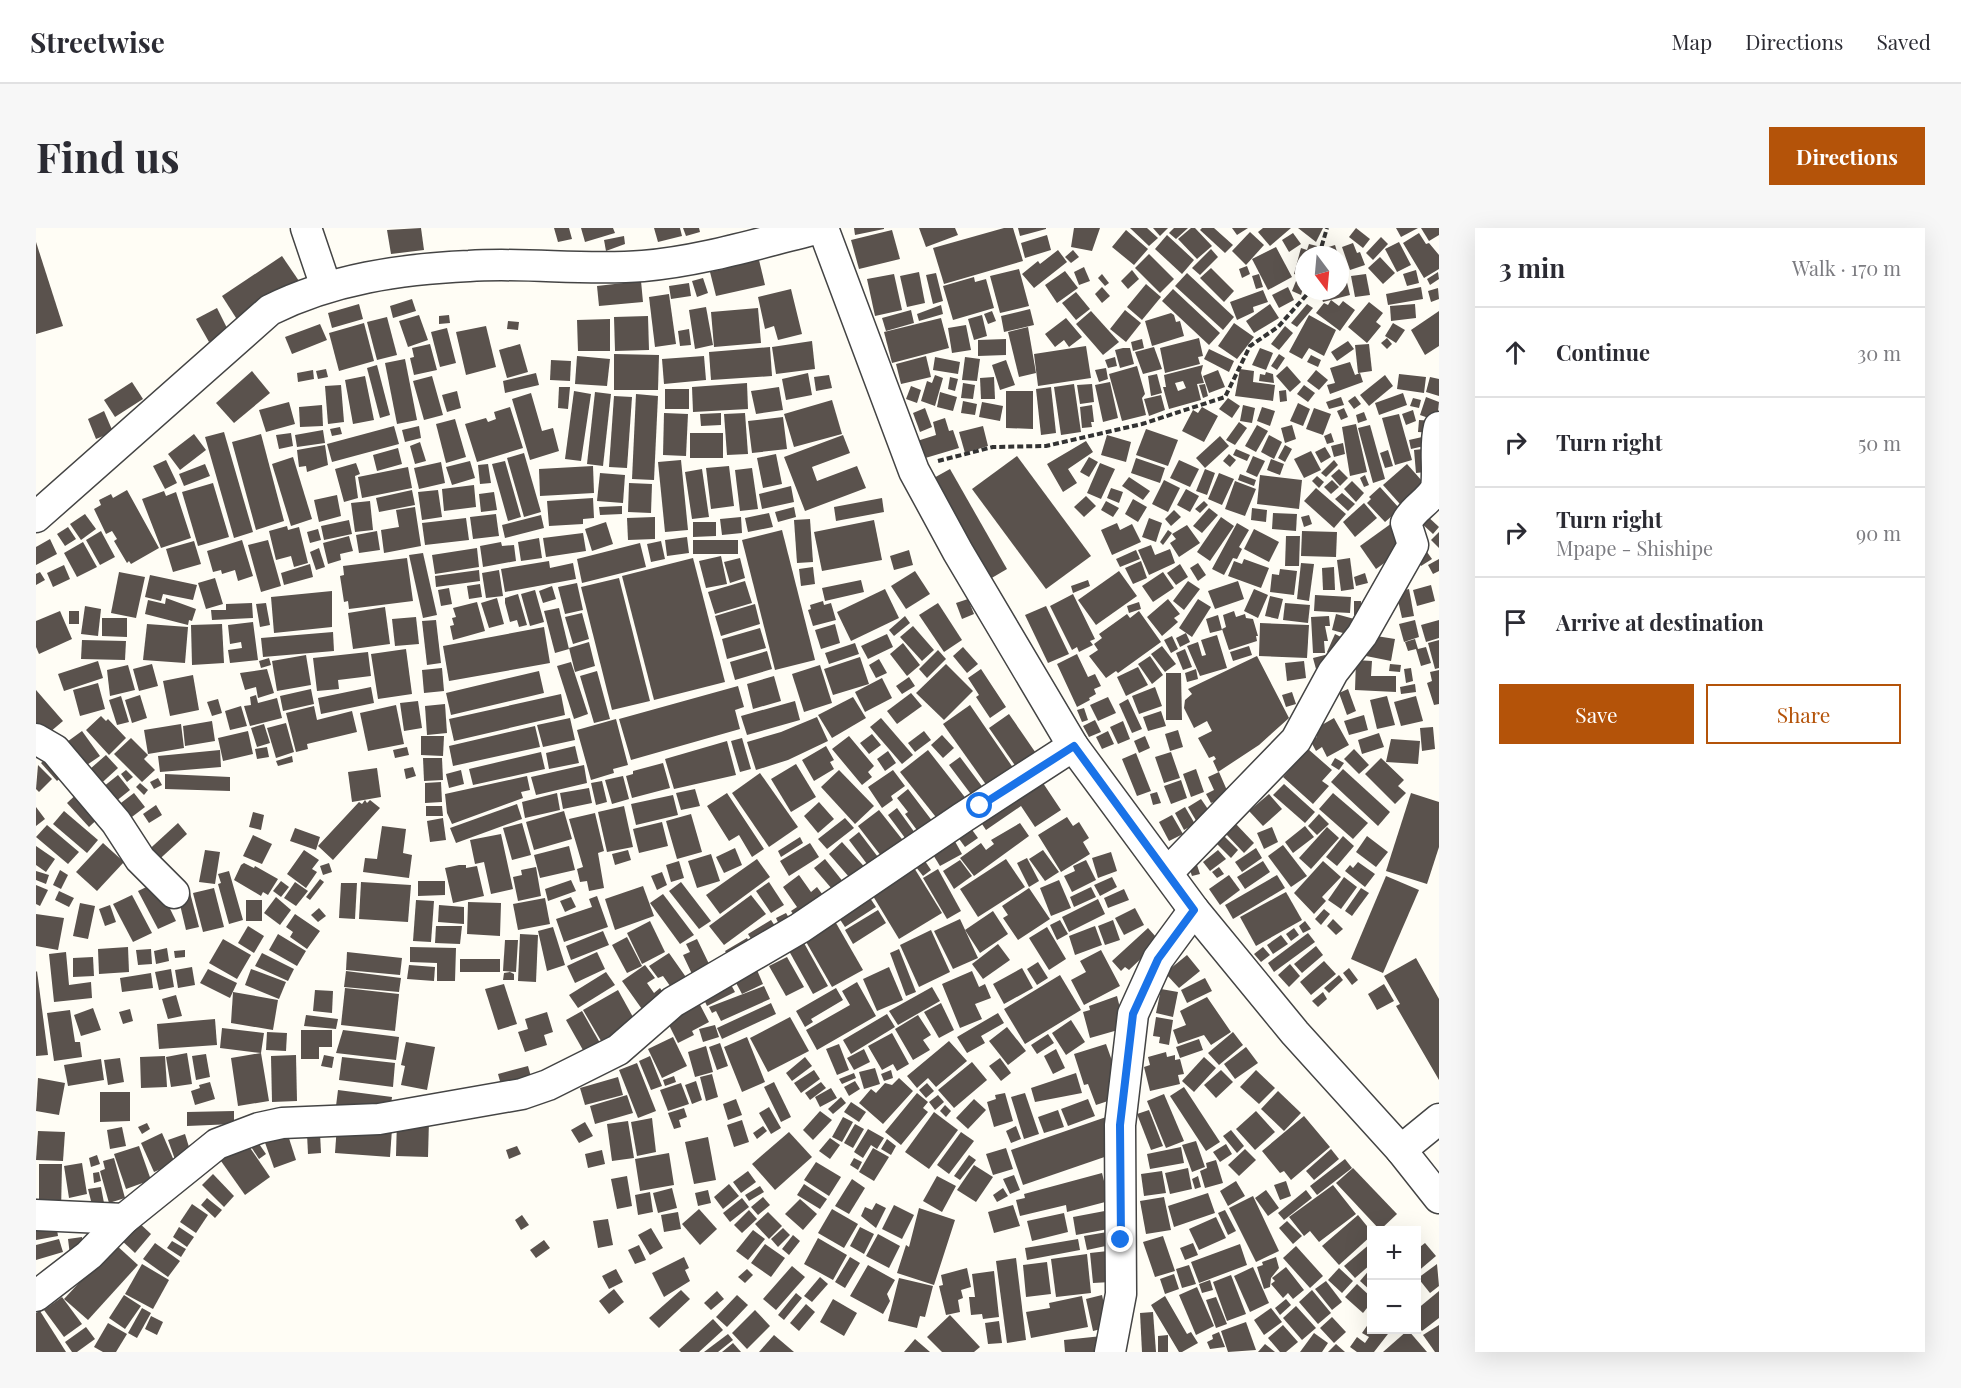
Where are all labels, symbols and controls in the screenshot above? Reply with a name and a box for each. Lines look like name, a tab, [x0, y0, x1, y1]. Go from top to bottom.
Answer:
text: Streetwise	[30, 23, 165, 60]
text: Map	[1671, 27, 1712, 55]
text: Directions	[1745, 27, 1843, 55]
text: Saved	[1876, 27, 1931, 55]
button: Directions	[1769, 127, 1925, 185]
text: Find us	[36, 128, 180, 184]
north arrow	[1295, 246, 1349, 300]
text: 3 min	[1499, 250, 1565, 285]
text: Walk · 170 m	[1792, 254, 1901, 281]
icon: ahead	[1499, 336, 1532, 369]
text: Continue	[1556, 337, 1650, 367]
text: 30 m	[1857, 339, 1901, 366]
icon: right	[1499, 426, 1532, 459]
text: Turn right	[1556, 427, 1662, 457]
text: 50 m	[1858, 429, 1901, 456]
text: Turn right	[1556, 504, 1662, 534]
icon: right	[1499, 516, 1532, 549]
text: 90 m	[1856, 519, 1901, 546]
text: Mpape - Shishipe	[1556, 534, 1713, 561]
icon: arrive	[1499, 606, 1532, 639]
text: Arrive at destination	[1556, 607, 1764, 637]
button: Save	[1499, 684, 1694, 744]
button: Share	[1706, 684, 1901, 744]
route start	[966, 792, 992, 818]
route end	[1107, 1226, 1133, 1252]
map controls	[1367, 1226, 1421, 1334]
button: +	[1367, 1226, 1421, 1280]
button: −	[1367, 1280, 1421, 1334]

